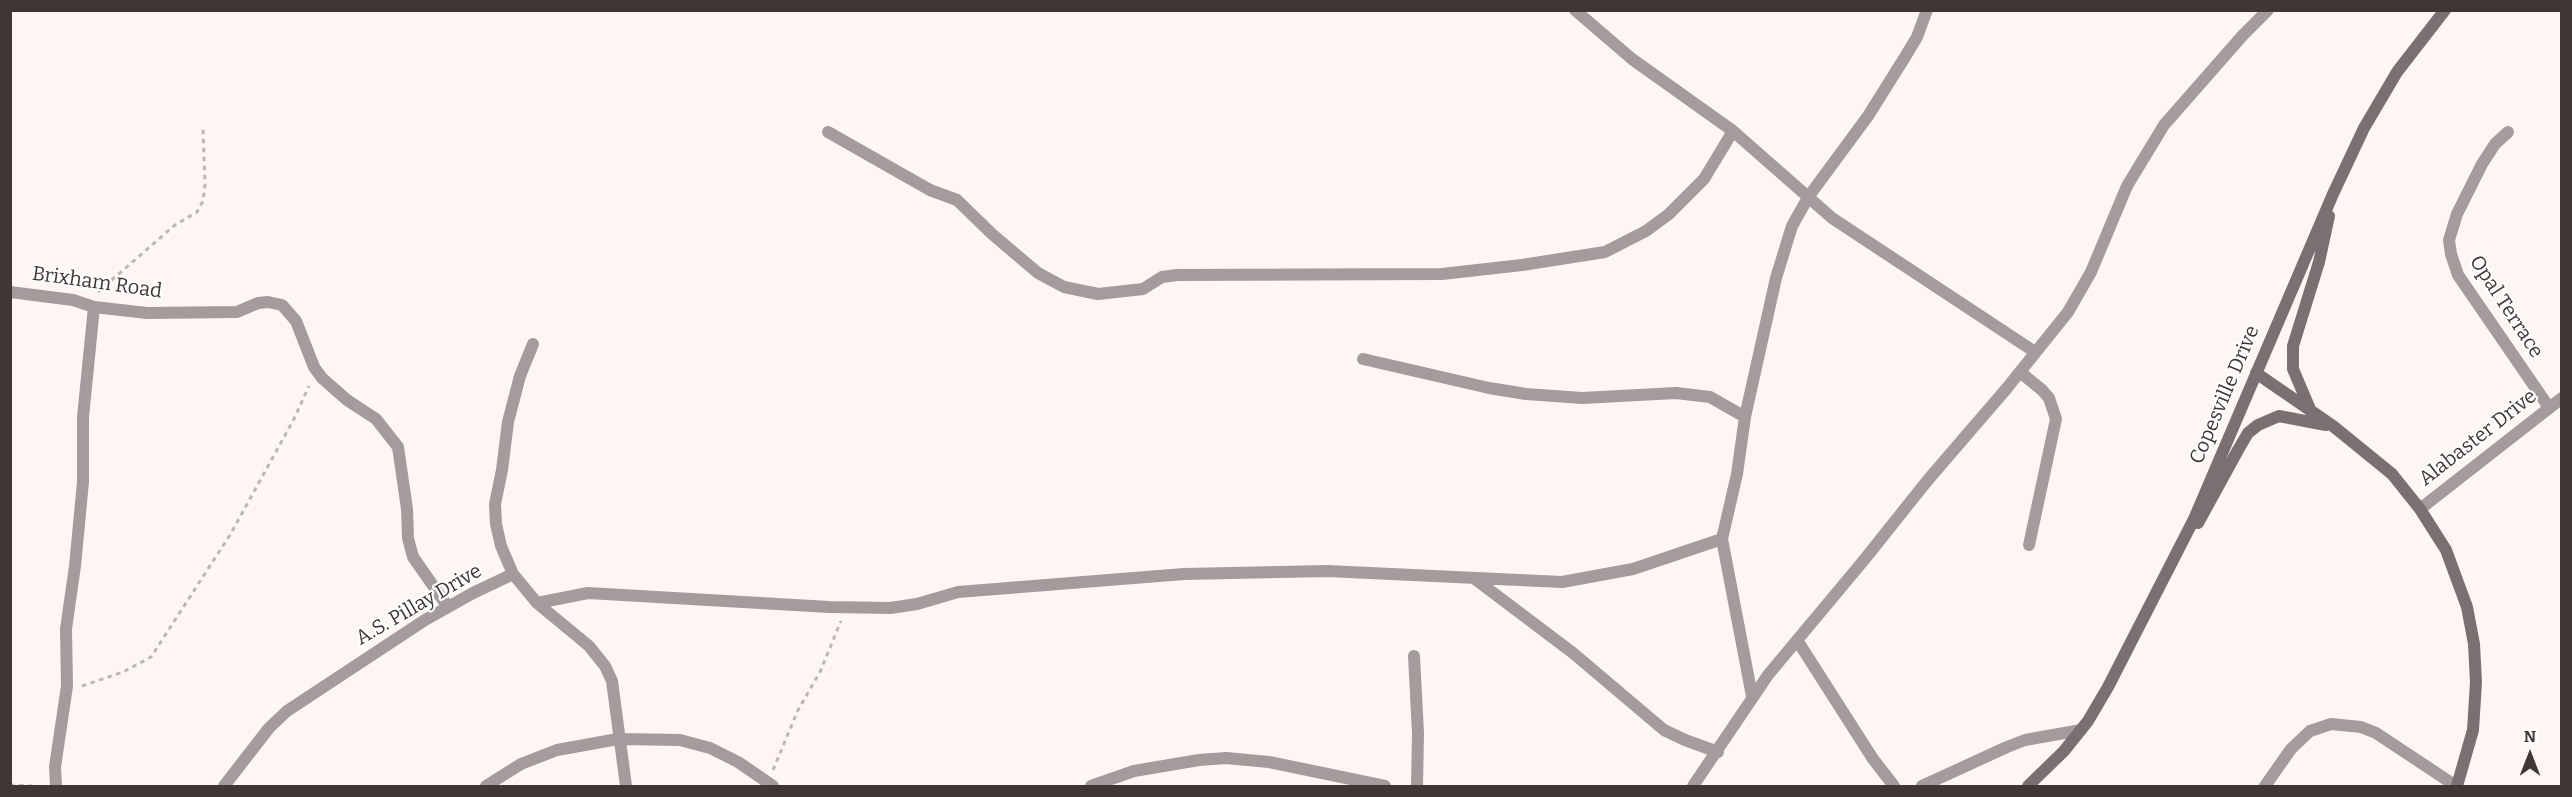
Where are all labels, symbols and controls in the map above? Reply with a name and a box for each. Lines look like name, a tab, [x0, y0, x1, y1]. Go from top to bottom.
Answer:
street label: Opal Terrace	[2464, 251, 2548, 363]
street label: Brixham Road	[31, 262, 163, 304]
street label: Copesville Drive	[2185, 322, 2265, 468]
street label: Alabaster Drive	[2414, 385, 2542, 491]
street label: A.S. Pillay Drive	[352, 559, 486, 651]
north arrow	[2500, 725, 2560, 785]
text: N	[2524, 727, 2536, 746]

